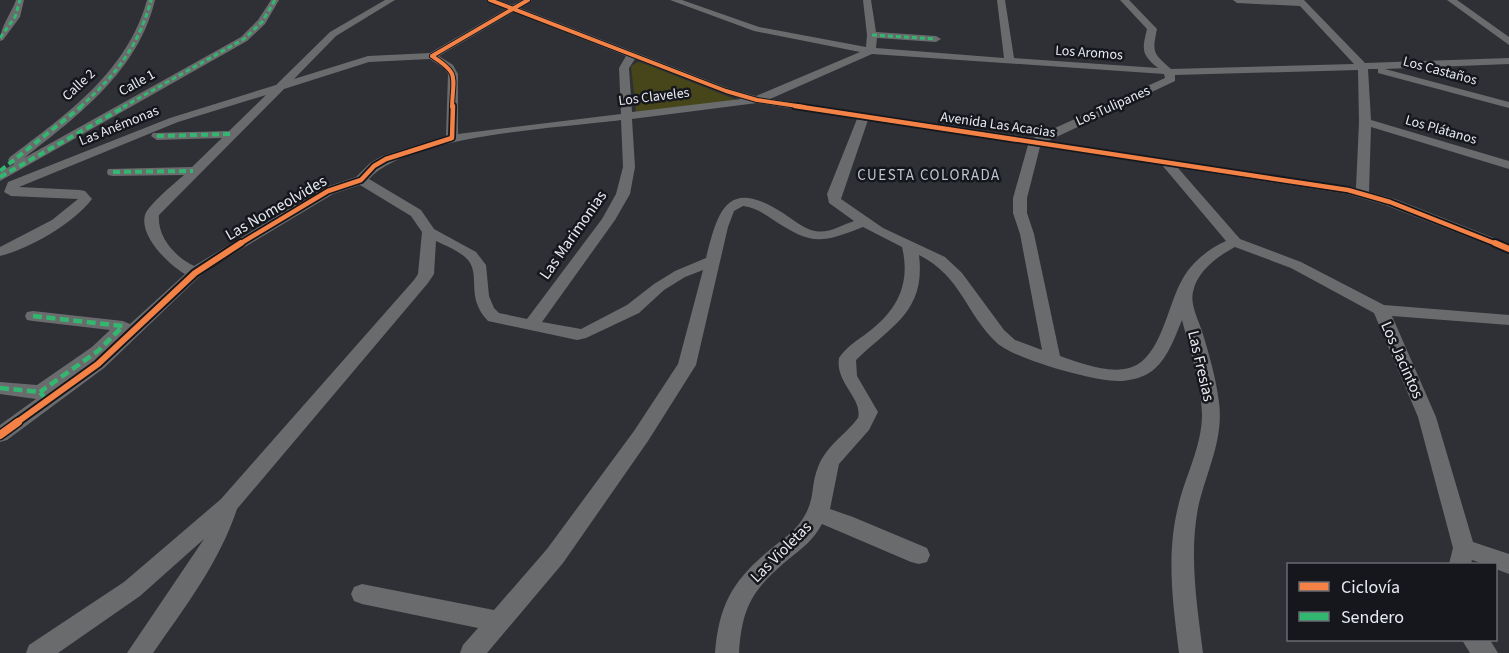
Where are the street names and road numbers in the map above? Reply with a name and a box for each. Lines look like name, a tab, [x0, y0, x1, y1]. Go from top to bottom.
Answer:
street label: Los Aromos	[1054, 41, 1124, 65]
street label: Los Castaños	[1401, 51, 1479, 91]
street label: Calle 2	[58, 64, 100, 106]
street label: Calle 1	[115, 65, 159, 101]
street label: Los Tulipanes	[1073, 81, 1153, 131]
street label: Los Claveles	[617, 83, 691, 111]
street label: Las Anémonas	[76, 101, 162, 151]
street label: Avenida Las Acacias	[939, 107, 1057, 143]
street label: Los Plátanos	[1403, 110, 1479, 150]
street label: Las Nomeolvides	[221, 170, 331, 246]
street label: Las Marimonias	[534, 186, 612, 284]
street label: Los Jacintos	[1375, 318, 1429, 402]
street label: Las Fresias	[1182, 328, 1220, 404]
street label: Las Violetas	[746, 516, 817, 587]

